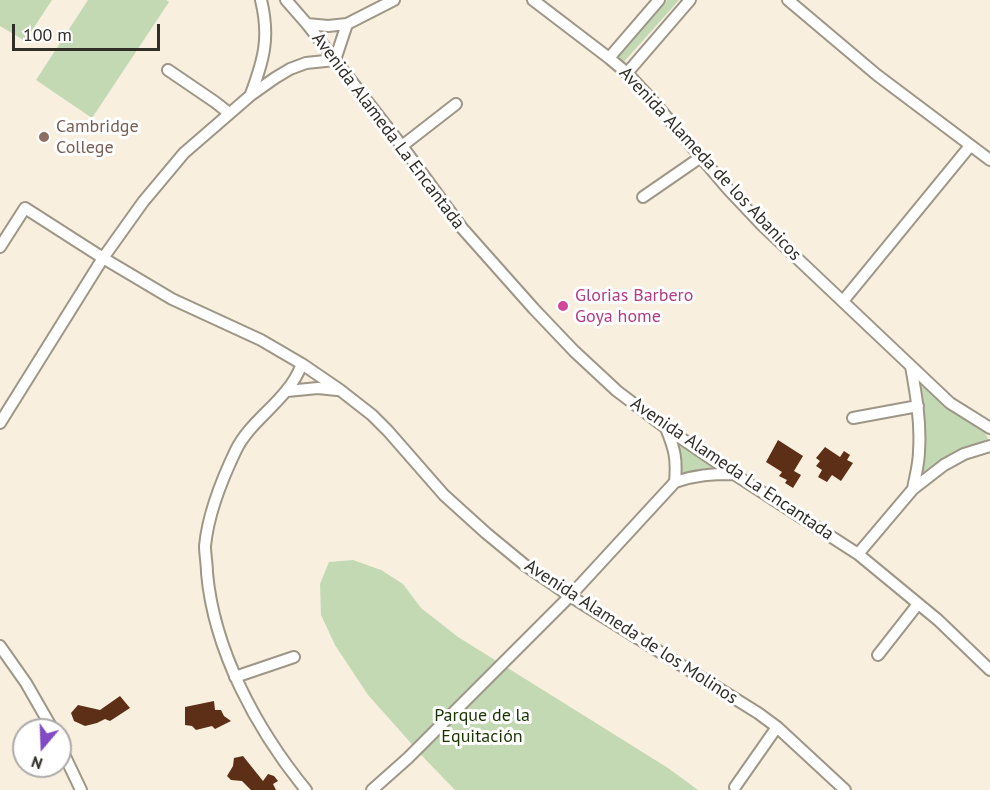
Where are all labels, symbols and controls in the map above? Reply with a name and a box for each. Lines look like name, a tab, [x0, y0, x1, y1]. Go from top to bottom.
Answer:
scale bar	[15, 12, 164, 50]
text: 100 m	[23, 23, 72, 46]
street label: Avenida Alameda La Encantada	[307, 29, 469, 233]
street label: Avenida Alameda de los Abanicos	[614, 63, 806, 265]
place label: Cambridge College	[56, 116, 139, 158]
marker: Cambridge College	[37, 130, 51, 144]
place label: Glorias Barbero Goya home	[575, 285, 693, 328]
marker: Glorias Barbero Goya home	[556, 299, 570, 313]
street label: Avenida Alameda La Encantada	[626, 393, 838, 545]
street label: Avenida Alameda de los Molinos	[521, 555, 741, 709]
park label: Parque de la Equitación	[434, 705, 530, 748]
north arrow	[12, 718, 72, 778]
text: N	[29, 752, 45, 774]

